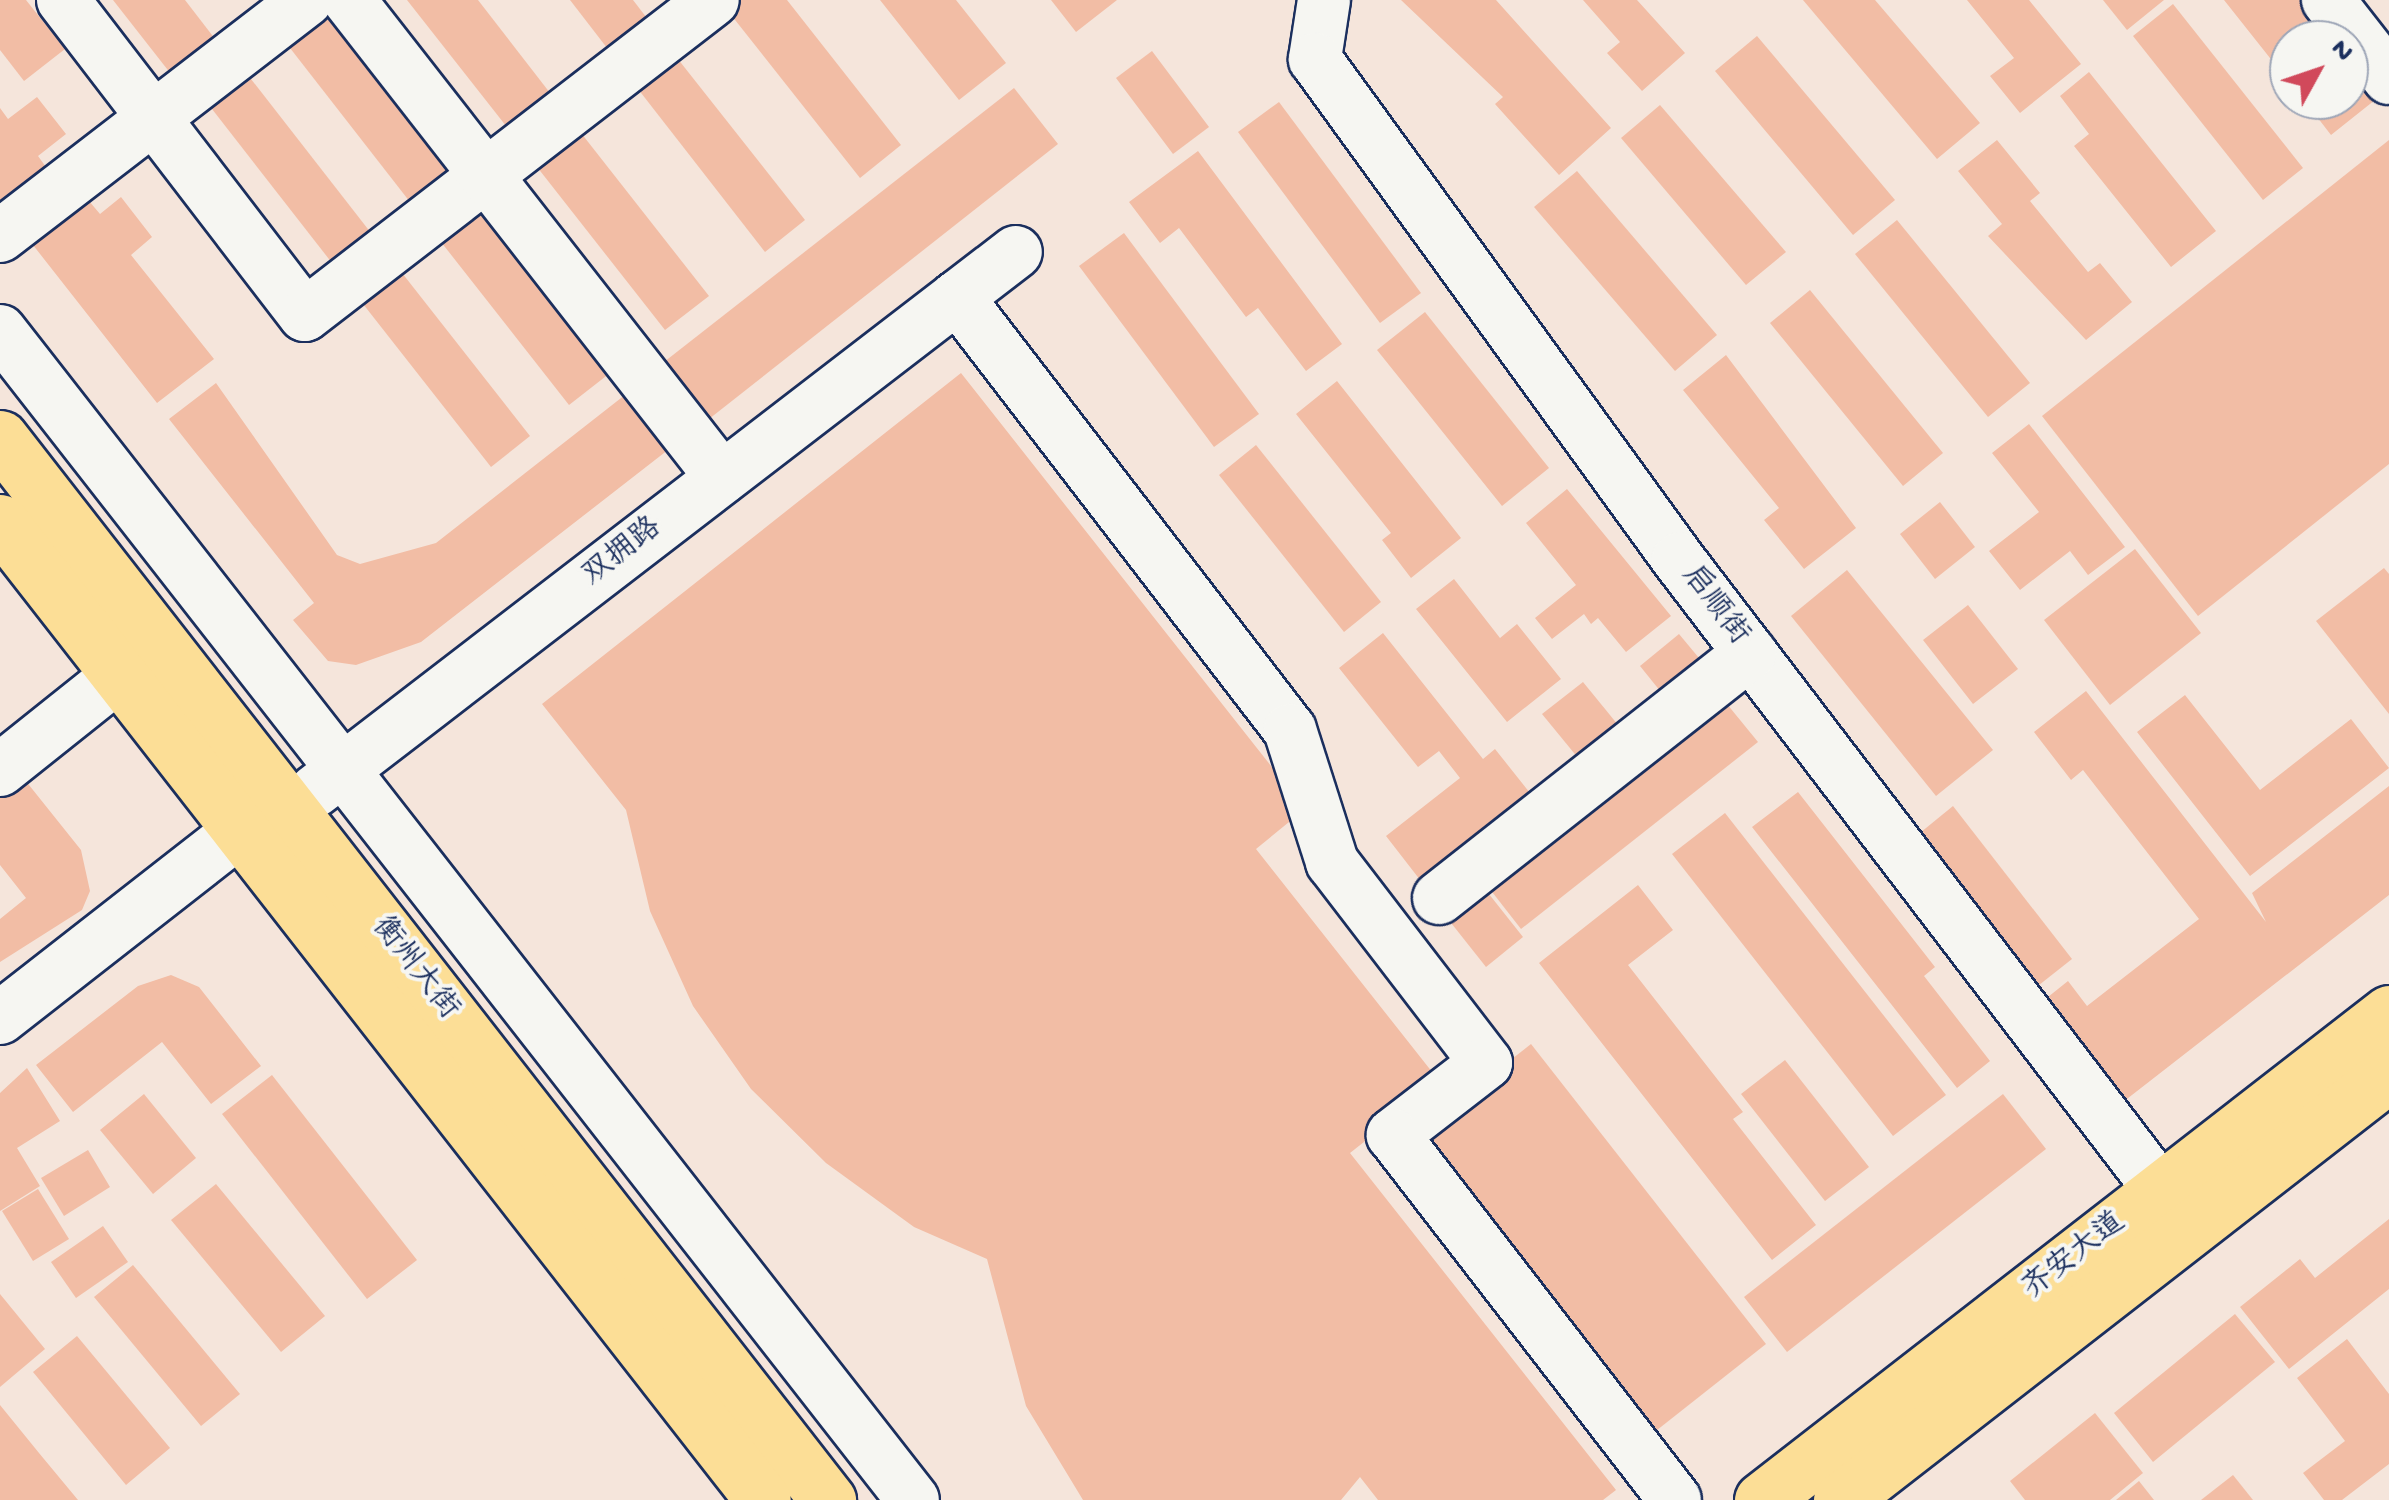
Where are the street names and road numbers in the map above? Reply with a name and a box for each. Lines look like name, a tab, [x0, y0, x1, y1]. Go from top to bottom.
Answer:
street label: 双拥路	[576, 511, 670, 595]
street label: 启顺街	[1673, 559, 1755, 653]
street label: 衡州大街	[363, 911, 465, 1027]
street label: 齐安大道	[2017, 1206, 2133, 1308]

